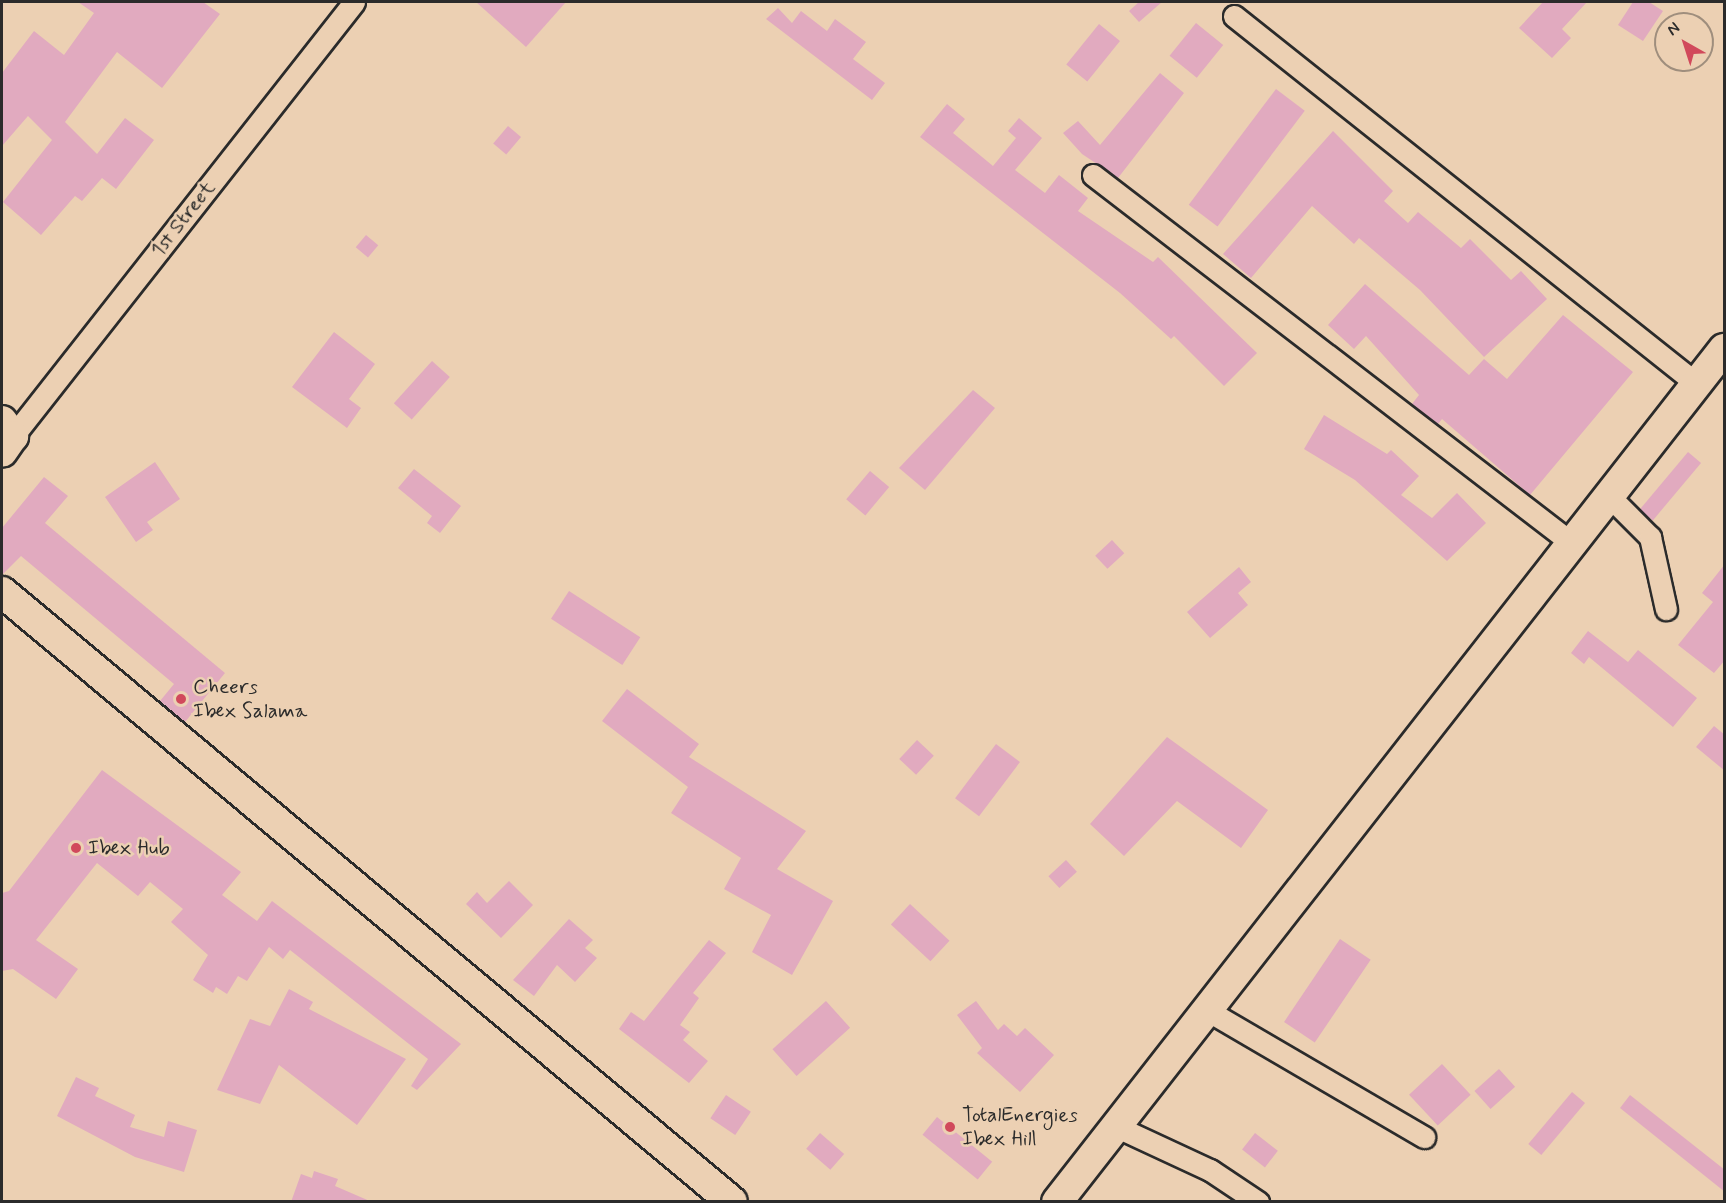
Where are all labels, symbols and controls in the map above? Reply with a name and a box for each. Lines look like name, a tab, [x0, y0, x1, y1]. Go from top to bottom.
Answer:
north arrow	[1654, 12, 1714, 72]
text: N	[1663, 18, 1684, 41]
street label: 1st Street	[145, 176, 221, 262]
place label: Cheers Ibex Salama	[193, 674, 315, 724]
marker: Cheers Ibex Salama	[174, 692, 188, 706]
place label: Ibex Hub	[88, 835, 173, 861]
marker: Ibex Hub	[69, 841, 83, 855]
place label: TotalEnergies Ibex Hill	[962, 1102, 1078, 1152]
marker: TotalEnergies Ibex Hill	[943, 1120, 957, 1134]

